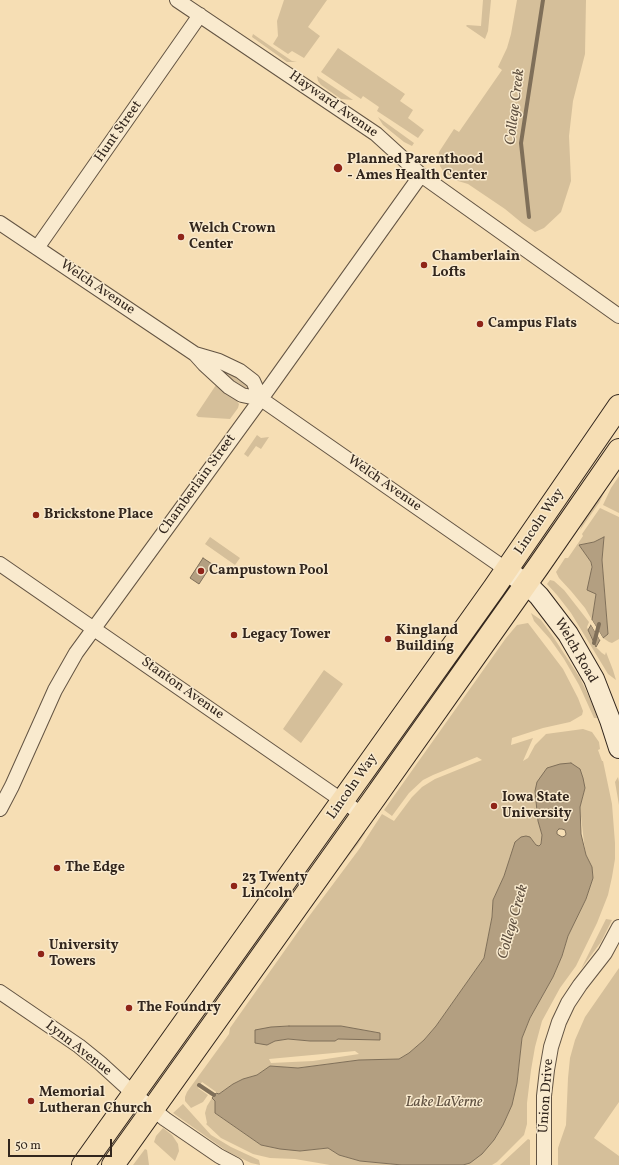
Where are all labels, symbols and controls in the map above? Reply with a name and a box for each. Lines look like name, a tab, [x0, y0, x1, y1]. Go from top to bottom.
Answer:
street label: Hayward Avenue	[285, 68, 381, 142]
water label: College Creek	[502, 68, 530, 146]
street label: Hunt Street	[92, 98, 146, 166]
place label: Planned Parenthood - Ames Health Center	[347, 152, 487, 184]
marker: Planned Parenthood - Ames Health Center	[332, 162, 344, 174]
place label: Welch Crown Center	[189, 221, 276, 254]
marker: Welch Crown Center	[176, 232, 186, 242]
place label: Chamberlain Lofts	[432, 249, 520, 282]
street label: Welch Avenue	[56, 257, 138, 319]
marker: Chamberlain Lofts	[419, 260, 429, 270]
place label: Campus Flats	[488, 316, 577, 332]
marker: Campus Flats	[475, 319, 485, 329]
street label: Chamberlain Street	[156, 431, 240, 539]
street label: Welch Avenue	[344, 452, 424, 516]
street label: Lincoln Way	[512, 486, 568, 558]
place label: Brickstone Place	[44, 507, 153, 523]
marker: Brickstone Place	[31, 510, 41, 520]
place label: Campustown Pool	[209, 563, 328, 579]
marker: Campustown Pool	[196, 566, 206, 576]
street label: Welch Road	[550, 615, 600, 687]
place label: Kingland Building	[396, 623, 458, 656]
place label: Legacy Tower	[242, 627, 330, 643]
marker: Legacy Tower	[229, 630, 239, 640]
marker: Kingland Building	[383, 634, 393, 644]
street label: Stanton Avenue	[137, 654, 227, 724]
street label: Lincoln Way	[324, 751, 382, 823]
place label: Iowa State University	[502, 790, 572, 822]
marker: Iowa State University	[489, 801, 499, 811]
place label: The Edge	[65, 860, 125, 876]
marker: The Edge	[52, 863, 62, 873]
place label: 23 Twenty Lincoln	[242, 870, 308, 902]
marker: 23 Twenty Lincoln	[229, 881, 239, 891]
water label: College Creek	[495, 883, 533, 961]
place label: University Towers	[49, 938, 119, 970]
marker: University Towers	[36, 949, 46, 959]
place label: The Foundry	[137, 1000, 221, 1016]
marker: The Foundry	[124, 1003, 134, 1013]
street label: Lynn Avenue	[41, 1018, 115, 1080]
street label: Union Drive	[536, 1058, 558, 1134]
place label: Memorial Lutheran Church	[39, 1085, 152, 1118]
water label: Lake LaVerne	[405, 1094, 483, 1112]
marker: Memorial Lutheran Church	[26, 1096, 36, 1106]
scale bar	[10, 1131, 114, 1157]
text: 50 m	[15, 1138, 41, 1154]

